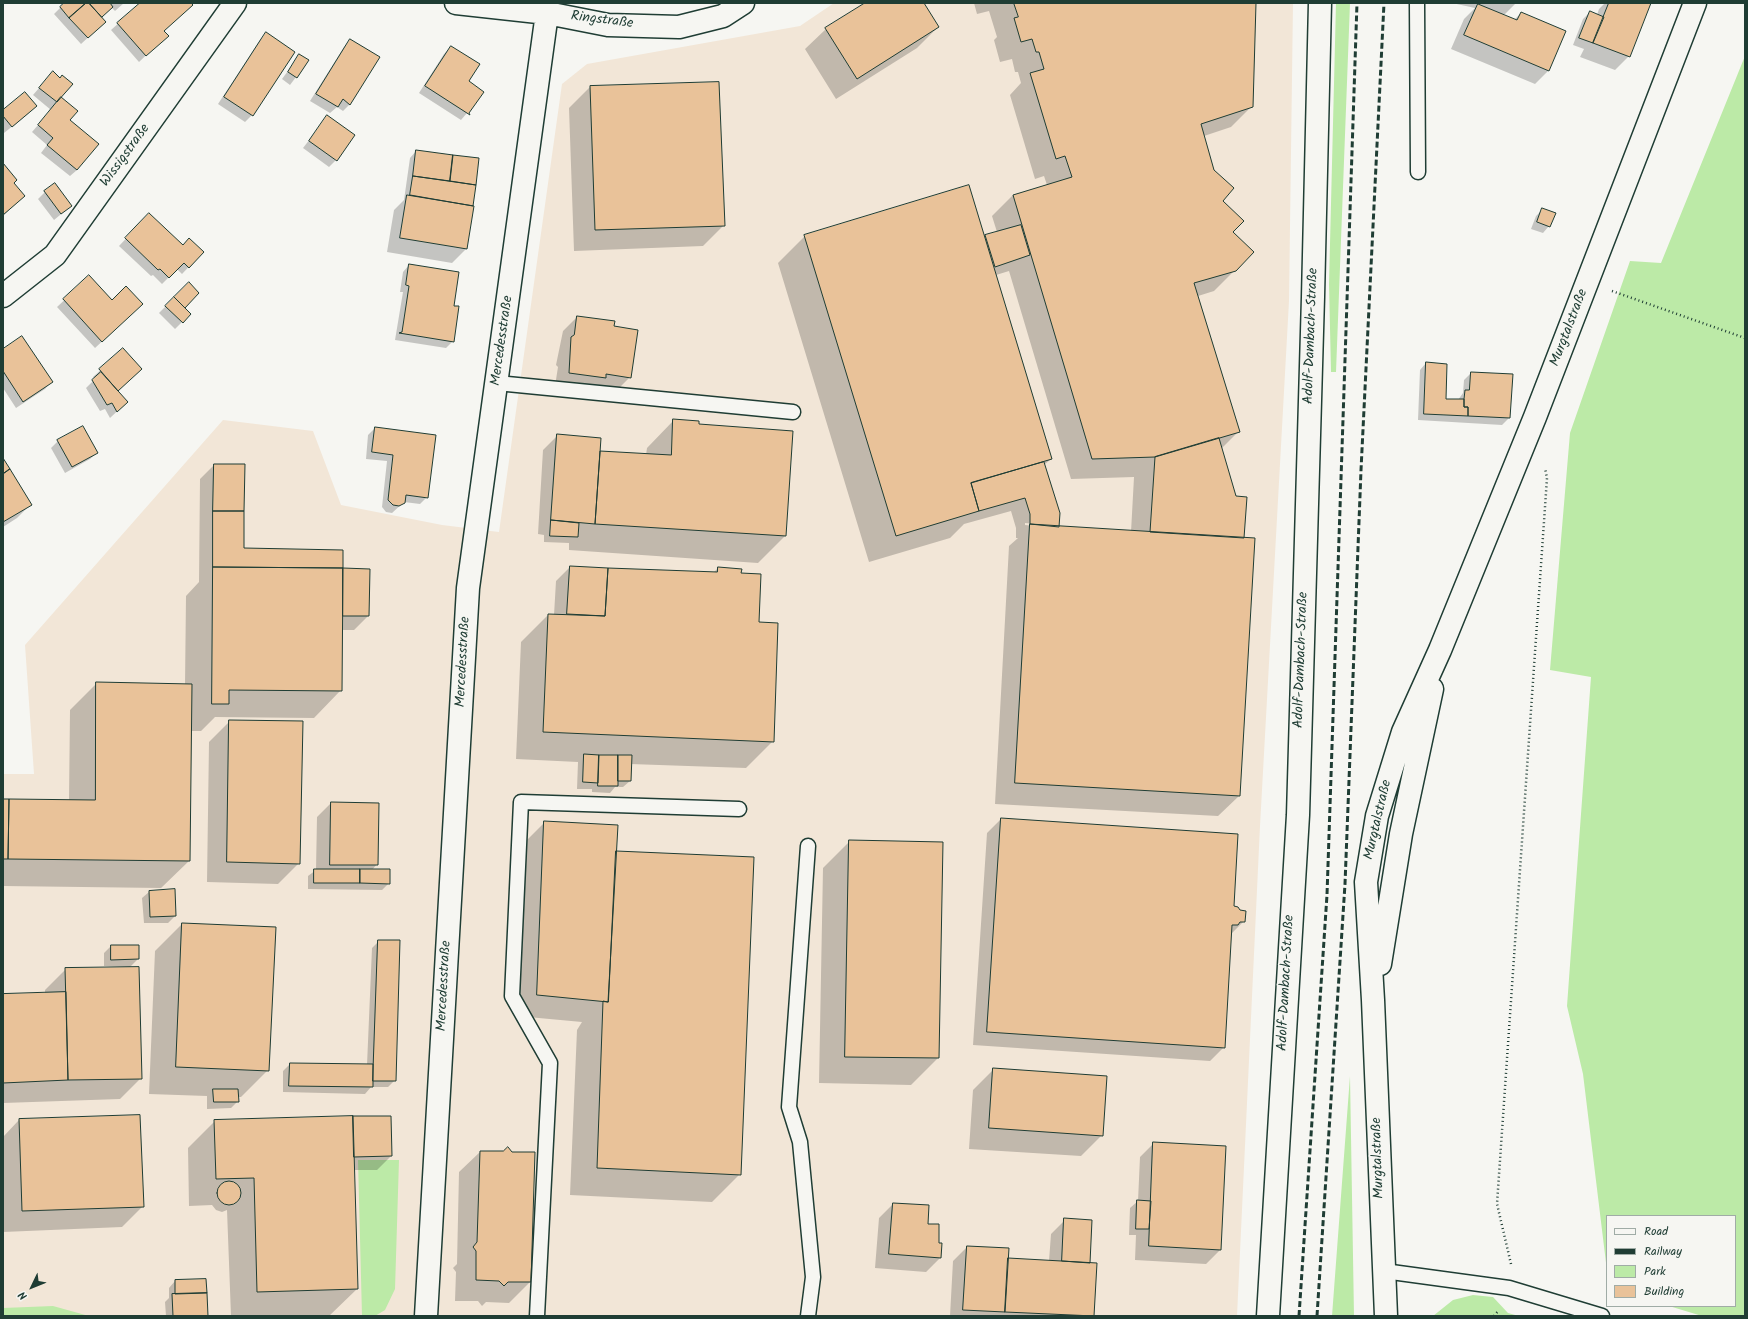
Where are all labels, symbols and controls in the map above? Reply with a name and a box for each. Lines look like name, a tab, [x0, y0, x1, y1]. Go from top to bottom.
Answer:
street label: Ringstraße	[570, 9, 634, 33]
street label: Wissigstraße	[98, 121, 154, 191]
street label: Adolf-Dambach-Straße	[1301, 268, 1323, 404]
street label: Murgtalstraße	[1548, 287, 1592, 369]
street label: Mercedesstraße	[488, 295, 518, 387]
street label: Adolf-Dambach-Straße	[1291, 592, 1313, 728]
street label: Mercedesstraße	[453, 616, 475, 708]
street label: Murgtalstraße	[1362, 778, 1396, 862]
street label: Adolf-Dambach-Straße	[1275, 914, 1299, 1052]
street label: Mercedesstraße	[434, 940, 456, 1032]
street label: Murgtalstraße	[1369, 1117, 1389, 1199]
legend	[1606, 1215, 1736, 1307]
text: Road	[1644, 1222, 1668, 1241]
text: Railway	[1644, 1242, 1682, 1261]
text: Park	[1644, 1262, 1666, 1281]
north arrow	[12, 1267, 52, 1307]
text: Building	[1644, 1282, 1684, 1301]
text: N	[14, 1287, 32, 1304]

